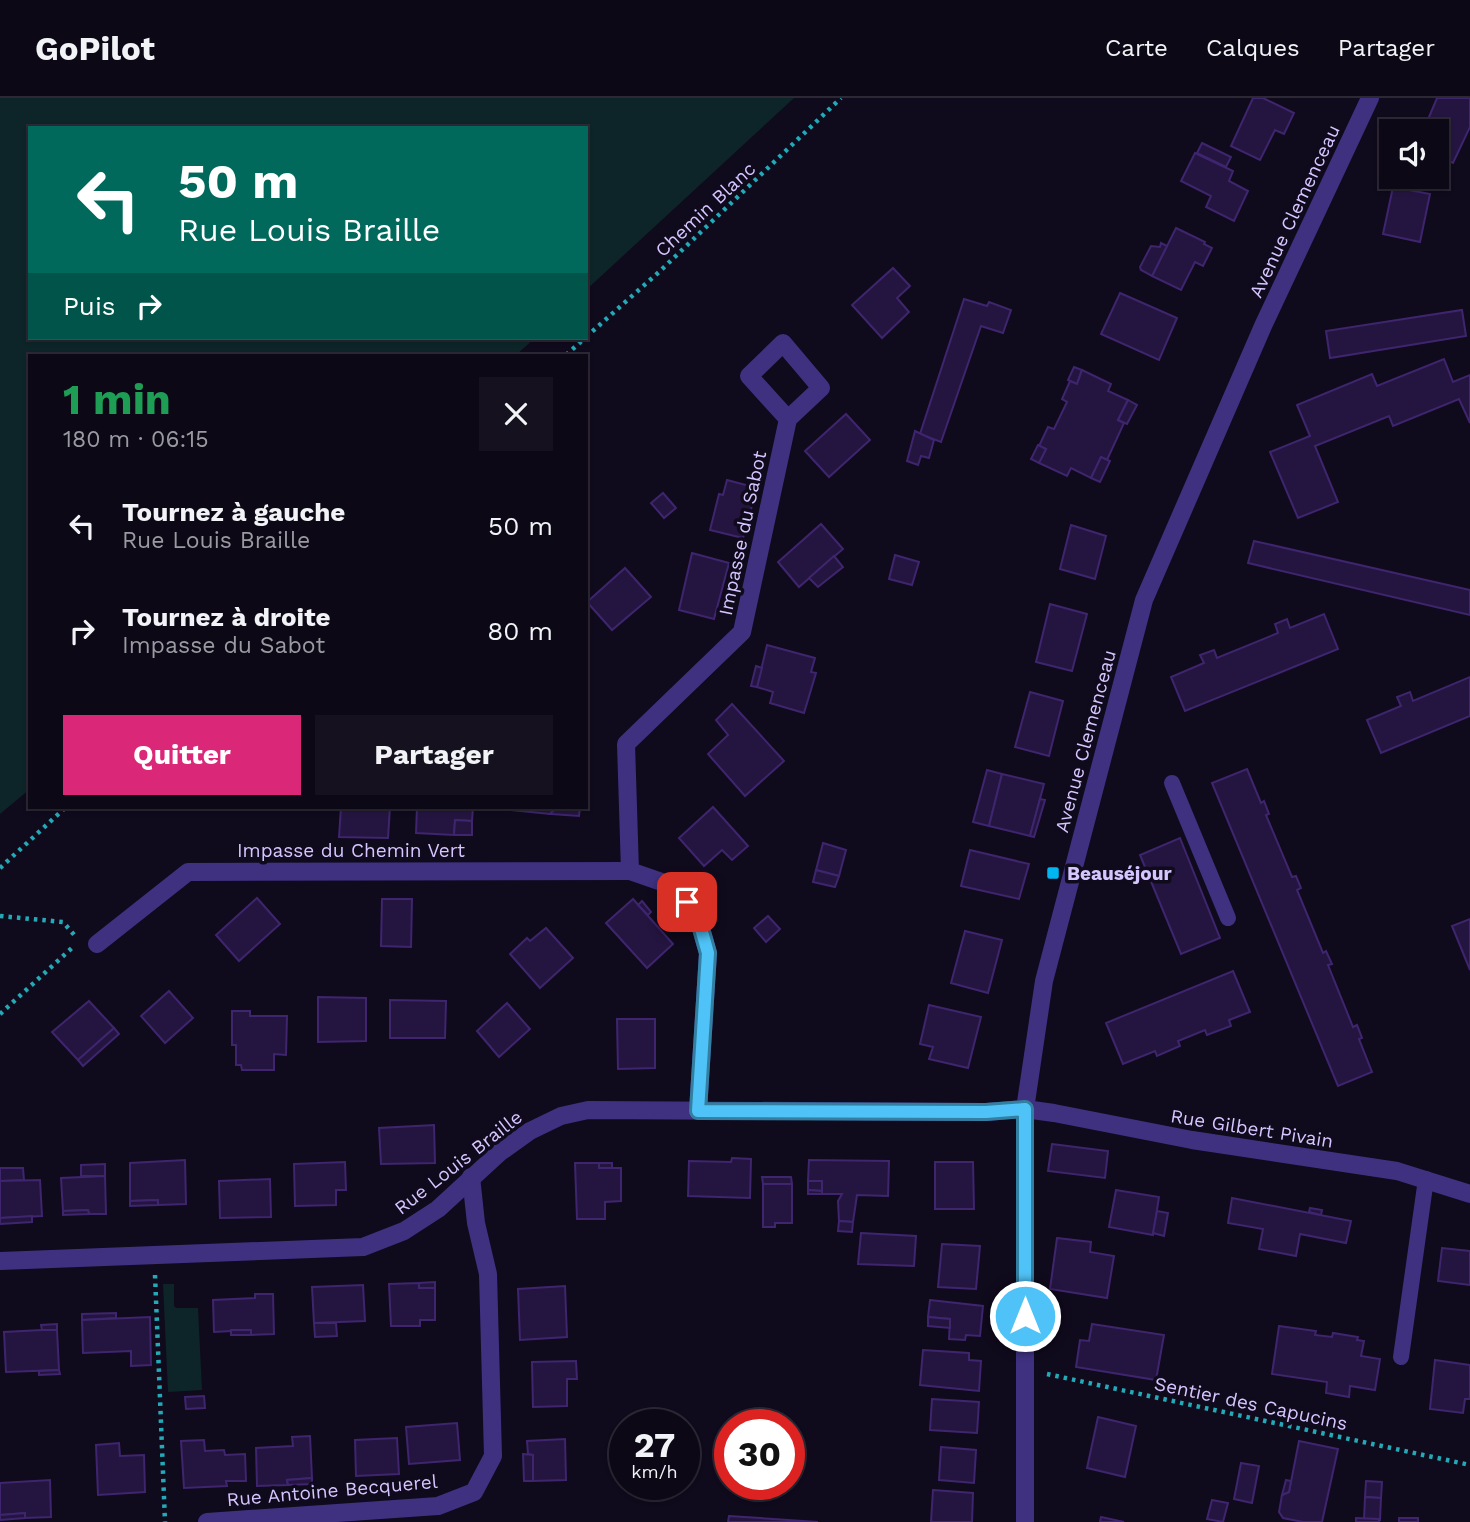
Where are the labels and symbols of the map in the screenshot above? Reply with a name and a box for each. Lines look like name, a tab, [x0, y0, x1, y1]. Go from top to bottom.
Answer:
street label: Avenue Clemenceau	[1244, 121, 1345, 301]
street label: Chemin Blanc	[650, 157, 760, 262]
street label: Impasse du Sabot	[714, 449, 771, 618]
street label: Avenue Clemenceau	[1050, 647, 1121, 835]
street label: Impasse du Chemin Vert	[237, 839, 465, 862]
place label: Beauséjour	[1067, 862, 1172, 885]
marker: Beauséjour	[1045, 865, 1061, 881]
pin	[657, 872, 717, 932]
street label: Rue Gilbert Pivain	[1169, 1104, 1335, 1153]
street label: Rue Louis Braille	[390, 1105, 527, 1219]
position arrow	[988, 1279, 1062, 1353]
street label: Sentier des Capucins	[1152, 1372, 1350, 1435]
speed limit sign: 30	[714, 1409, 805, 1500]
street label: Rue Antoine Becquerel	[226, 1470, 439, 1511]

